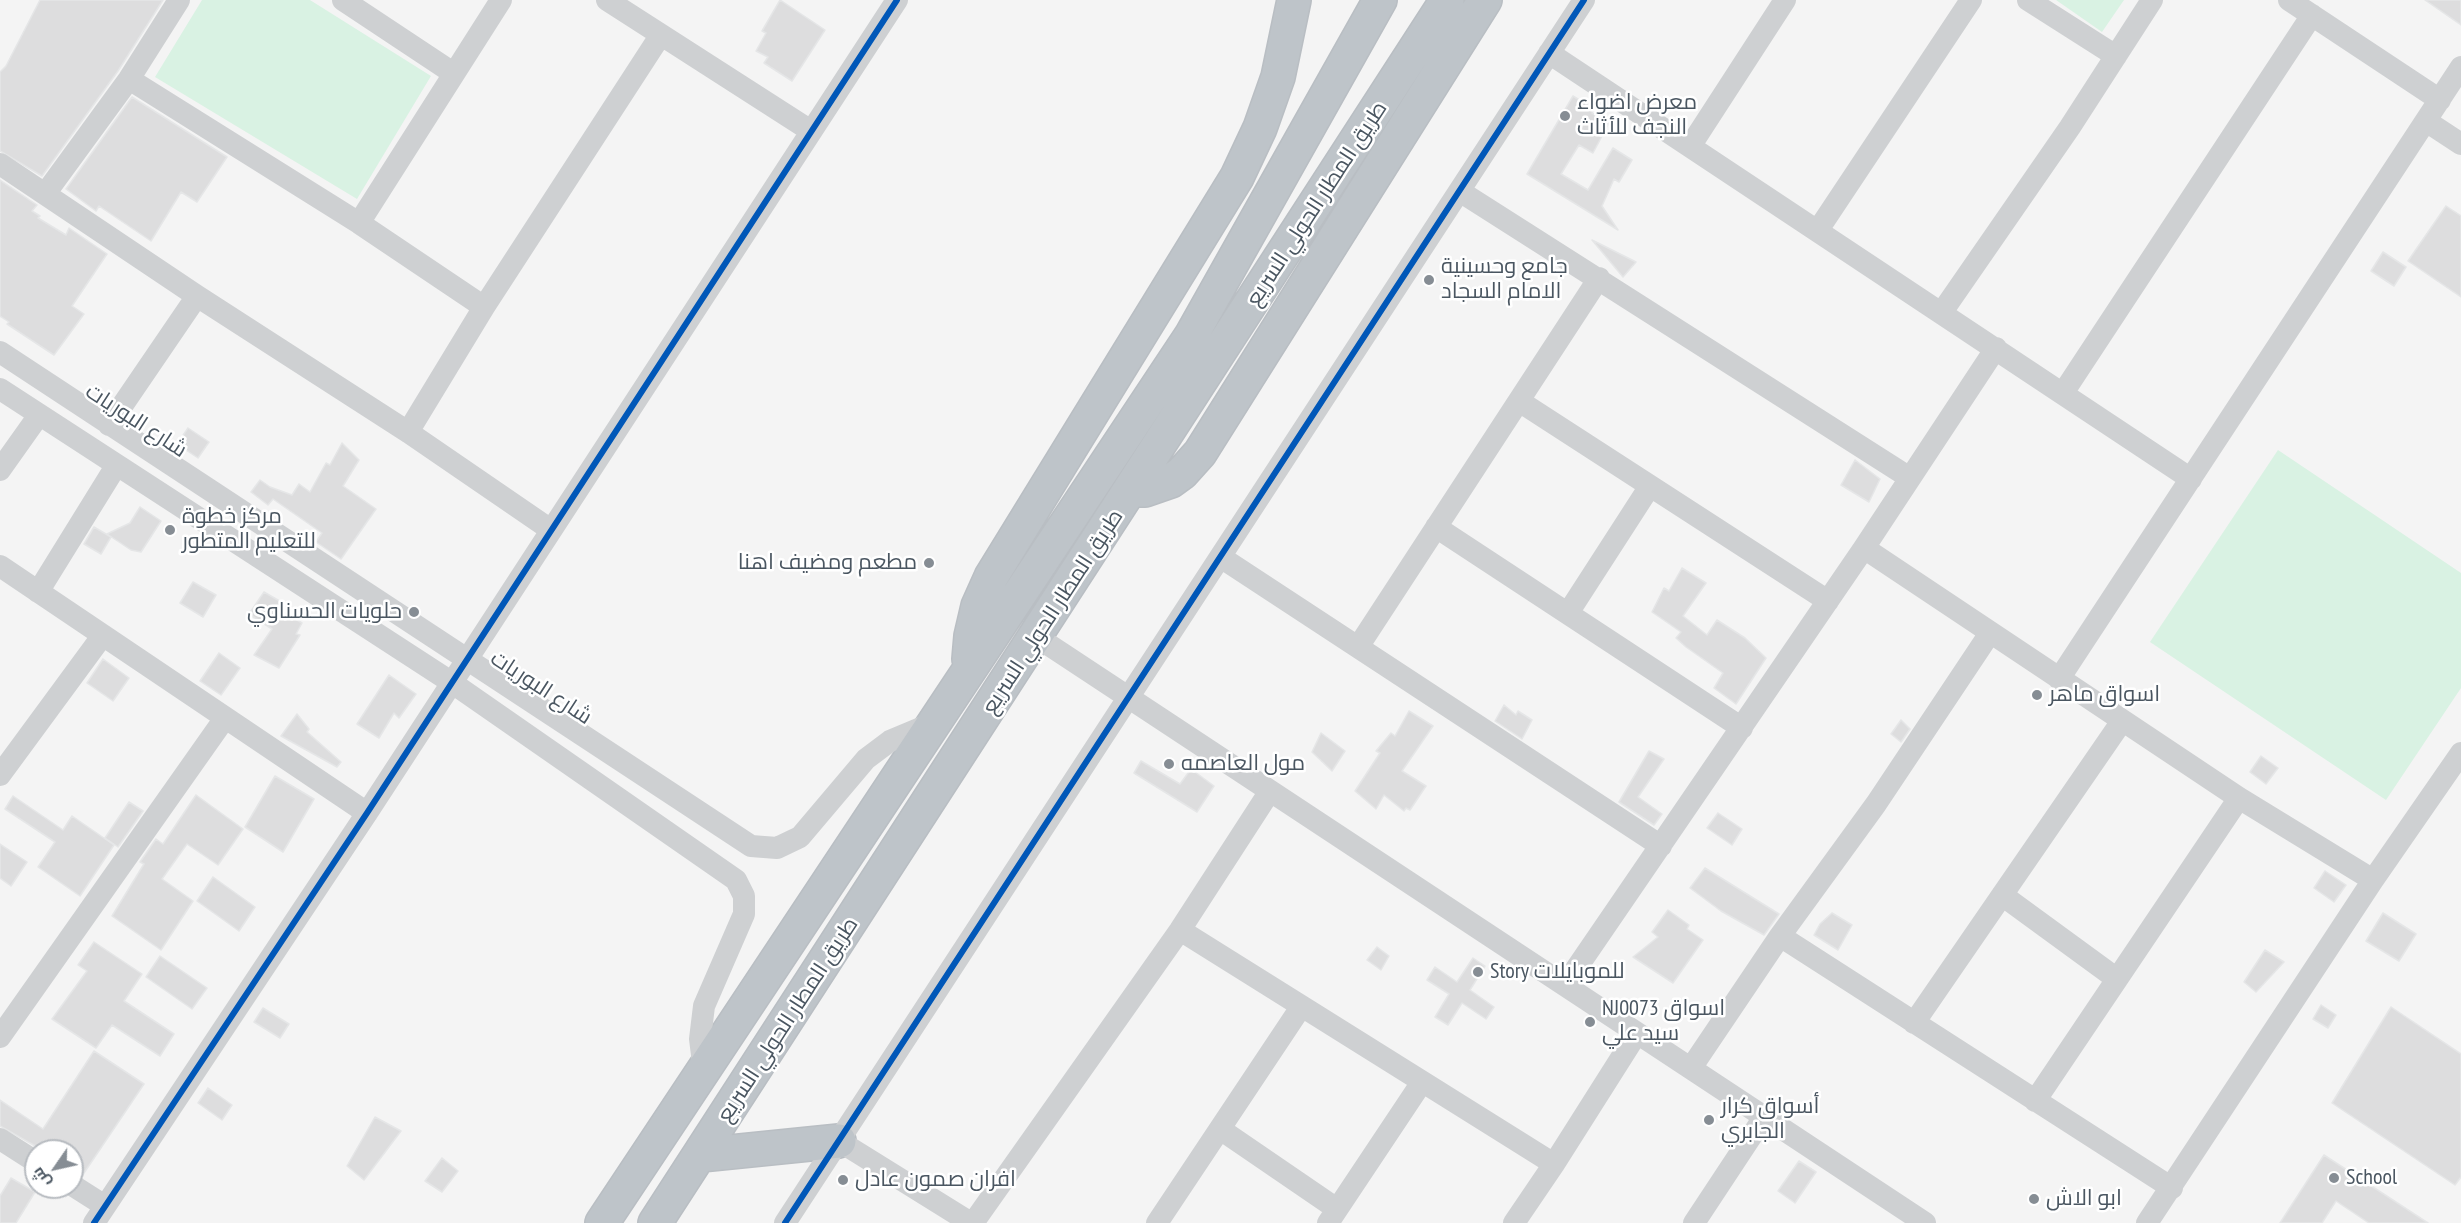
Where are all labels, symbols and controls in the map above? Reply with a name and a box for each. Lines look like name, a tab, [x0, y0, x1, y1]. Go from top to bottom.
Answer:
place label: معرض اضواء النجف للأثاث	[1577, 90, 1697, 142]
street label: طريق المطار الحولي السريع	[1241, 97, 1393, 311]
marker: معرض اضواء النجف للأثاث	[1558, 109, 1572, 123]
place label: جامع وحسينية الامام السجاد	[1441, 254, 1568, 306]
marker: جامع وحسينية الامام السجاد	[1422, 273, 1436, 287]
street label: شارع البوريات	[80, 378, 192, 464]
place label: مركز خطوة للتعليم المتطور	[182, 504, 316, 556]
street label: طريق المطار الحولي السريع	[977, 505, 1129, 719]
marker: مركز خطوة للتعليم المتطور	[163, 523, 177, 537]
place label: مطعم ومضيف اهنا	[738, 550, 917, 576]
marker: مطعم ومضيف اهنا	[922, 556, 936, 570]
place label: حلويات الحسناوي	[247, 599, 402, 625]
marker: حلويات الحسناوي	[407, 605, 421, 619]
street label: شارع البوريات	[485, 645, 597, 731]
place label: اسواق ماهر	[2049, 682, 2160, 708]
marker: اسواق ماهر	[2030, 688, 2044, 702]
place label: مول العاصمه	[1181, 751, 1305, 777]
marker: مول العاصمه	[1162, 757, 1176, 771]
street label: طريق المطار الحولي السريع	[712, 913, 864, 1127]
place label: Story للموبايلات	[1490, 959, 1625, 985]
marker: Story للموبايلات	[1471, 965, 1485, 979]
place label: NJ0073 اسواق سيد علي	[1602, 996, 1725, 1048]
marker: NJ0073 اسواق سيد علي	[1583, 1015, 1597, 1029]
place label: أسواق كرار الجابري	[1721, 1094, 1819, 1146]
marker: أسواق كرار الجابري	[1702, 1113, 1716, 1127]
north arrow	[24, 1139, 84, 1199]
text: ش	[27, 1164, 55, 1192]
place label: School	[2346, 1165, 2397, 1191]
place label: افران صمون عادل	[855, 1167, 1016, 1193]
marker: School	[2327, 1171, 2341, 1185]
marker: افران صمون عادل	[836, 1173, 850, 1187]
place label: ابو الاش	[2046, 1186, 2122, 1212]
marker: ابو الاش	[2027, 1192, 2041, 1206]

